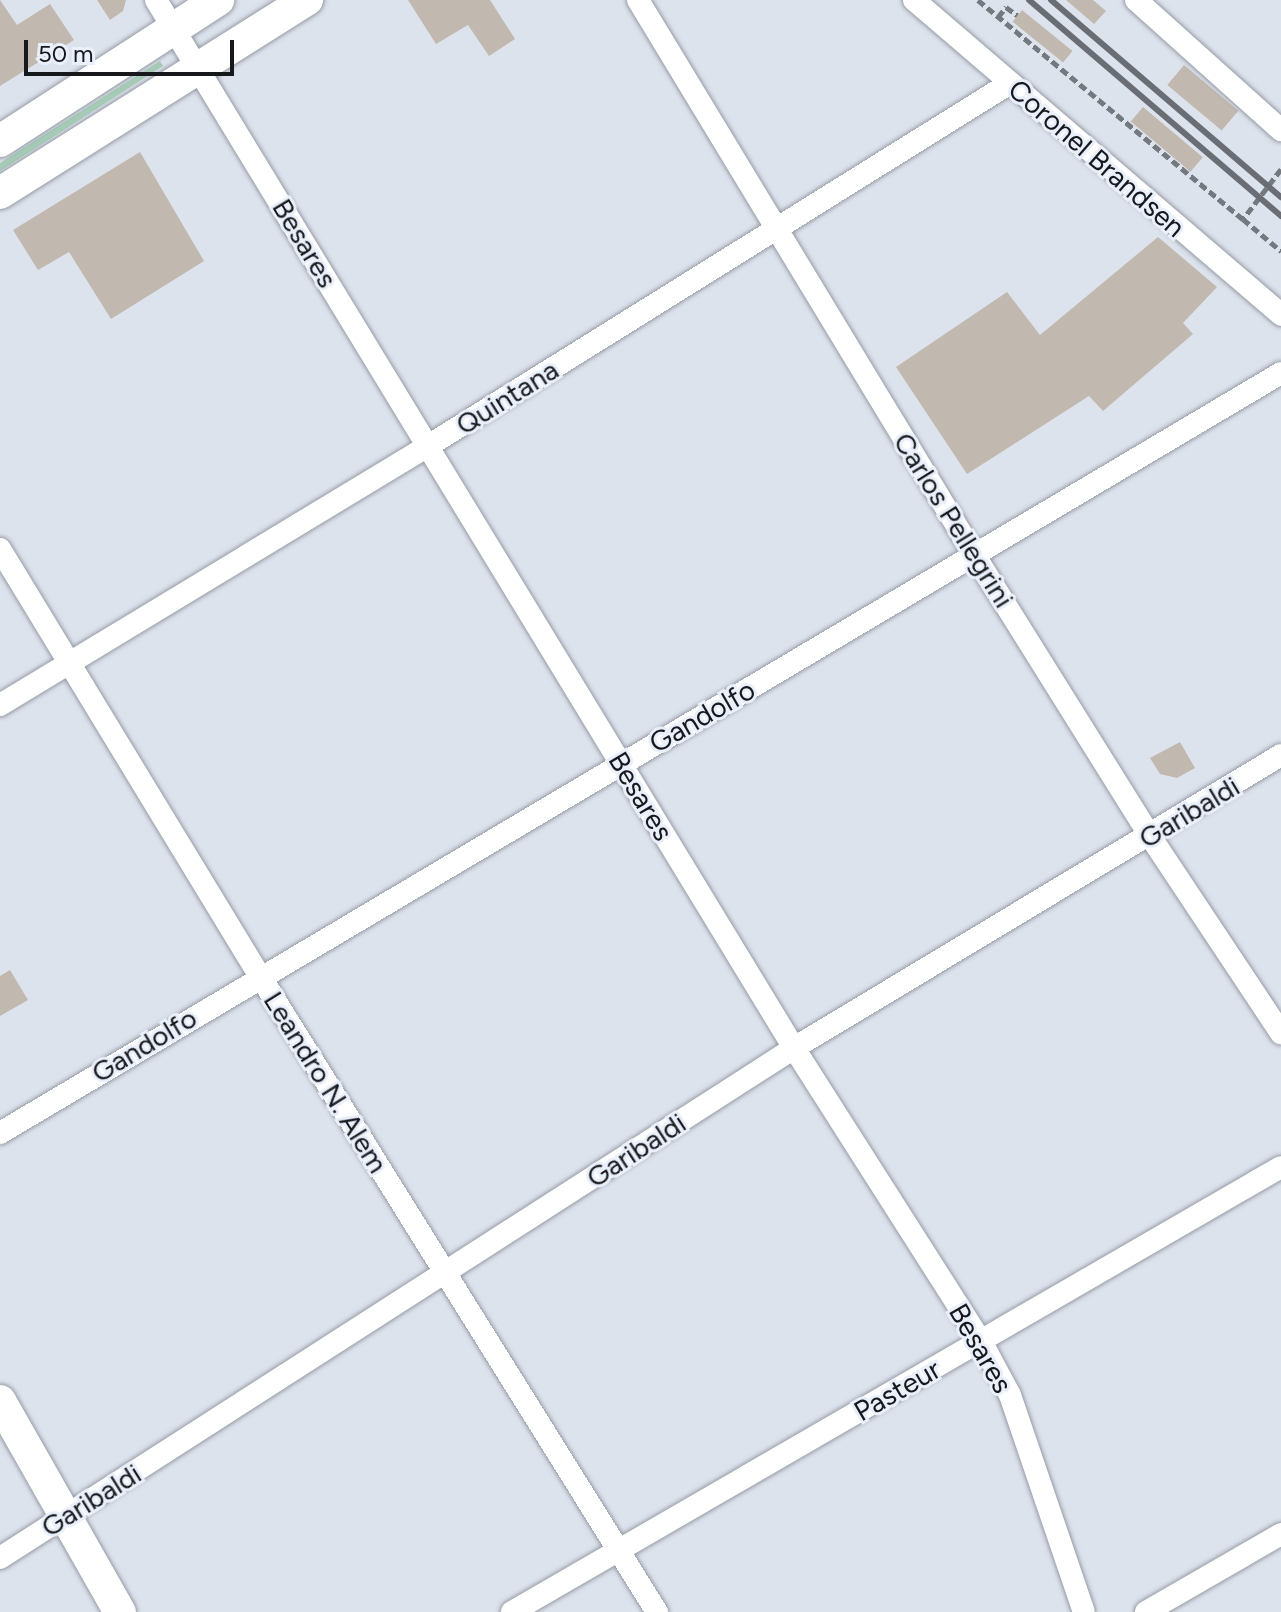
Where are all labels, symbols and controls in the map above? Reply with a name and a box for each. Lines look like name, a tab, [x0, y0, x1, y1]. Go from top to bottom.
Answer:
scale bar	[28, 24, 238, 74]
text: 50 m	[38, 39, 94, 68]
street label: Coronel Brandsen	[1002, 72, 1192, 244]
street label: Besares	[265, 193, 345, 293]
street label: Quintana	[450, 352, 564, 442]
street label: Carlos Pellegrini	[887, 426, 1021, 614]
street label: Gandolfo	[643, 672, 761, 760]
street label: Besares	[601, 746, 681, 846]
street label: Garibaldi	[1133, 769, 1245, 855]
street label: Leandro N. Alem	[257, 985, 395, 1179]
street label: Gandolfo	[85, 1001, 203, 1089]
street label: Garibaldi	[580, 1106, 692, 1194]
street label: Besares	[942, 1297, 1020, 1399]
street label: Pasteur	[848, 1352, 946, 1428]
street label: Garibaldi	[35, 1456, 147, 1544]

